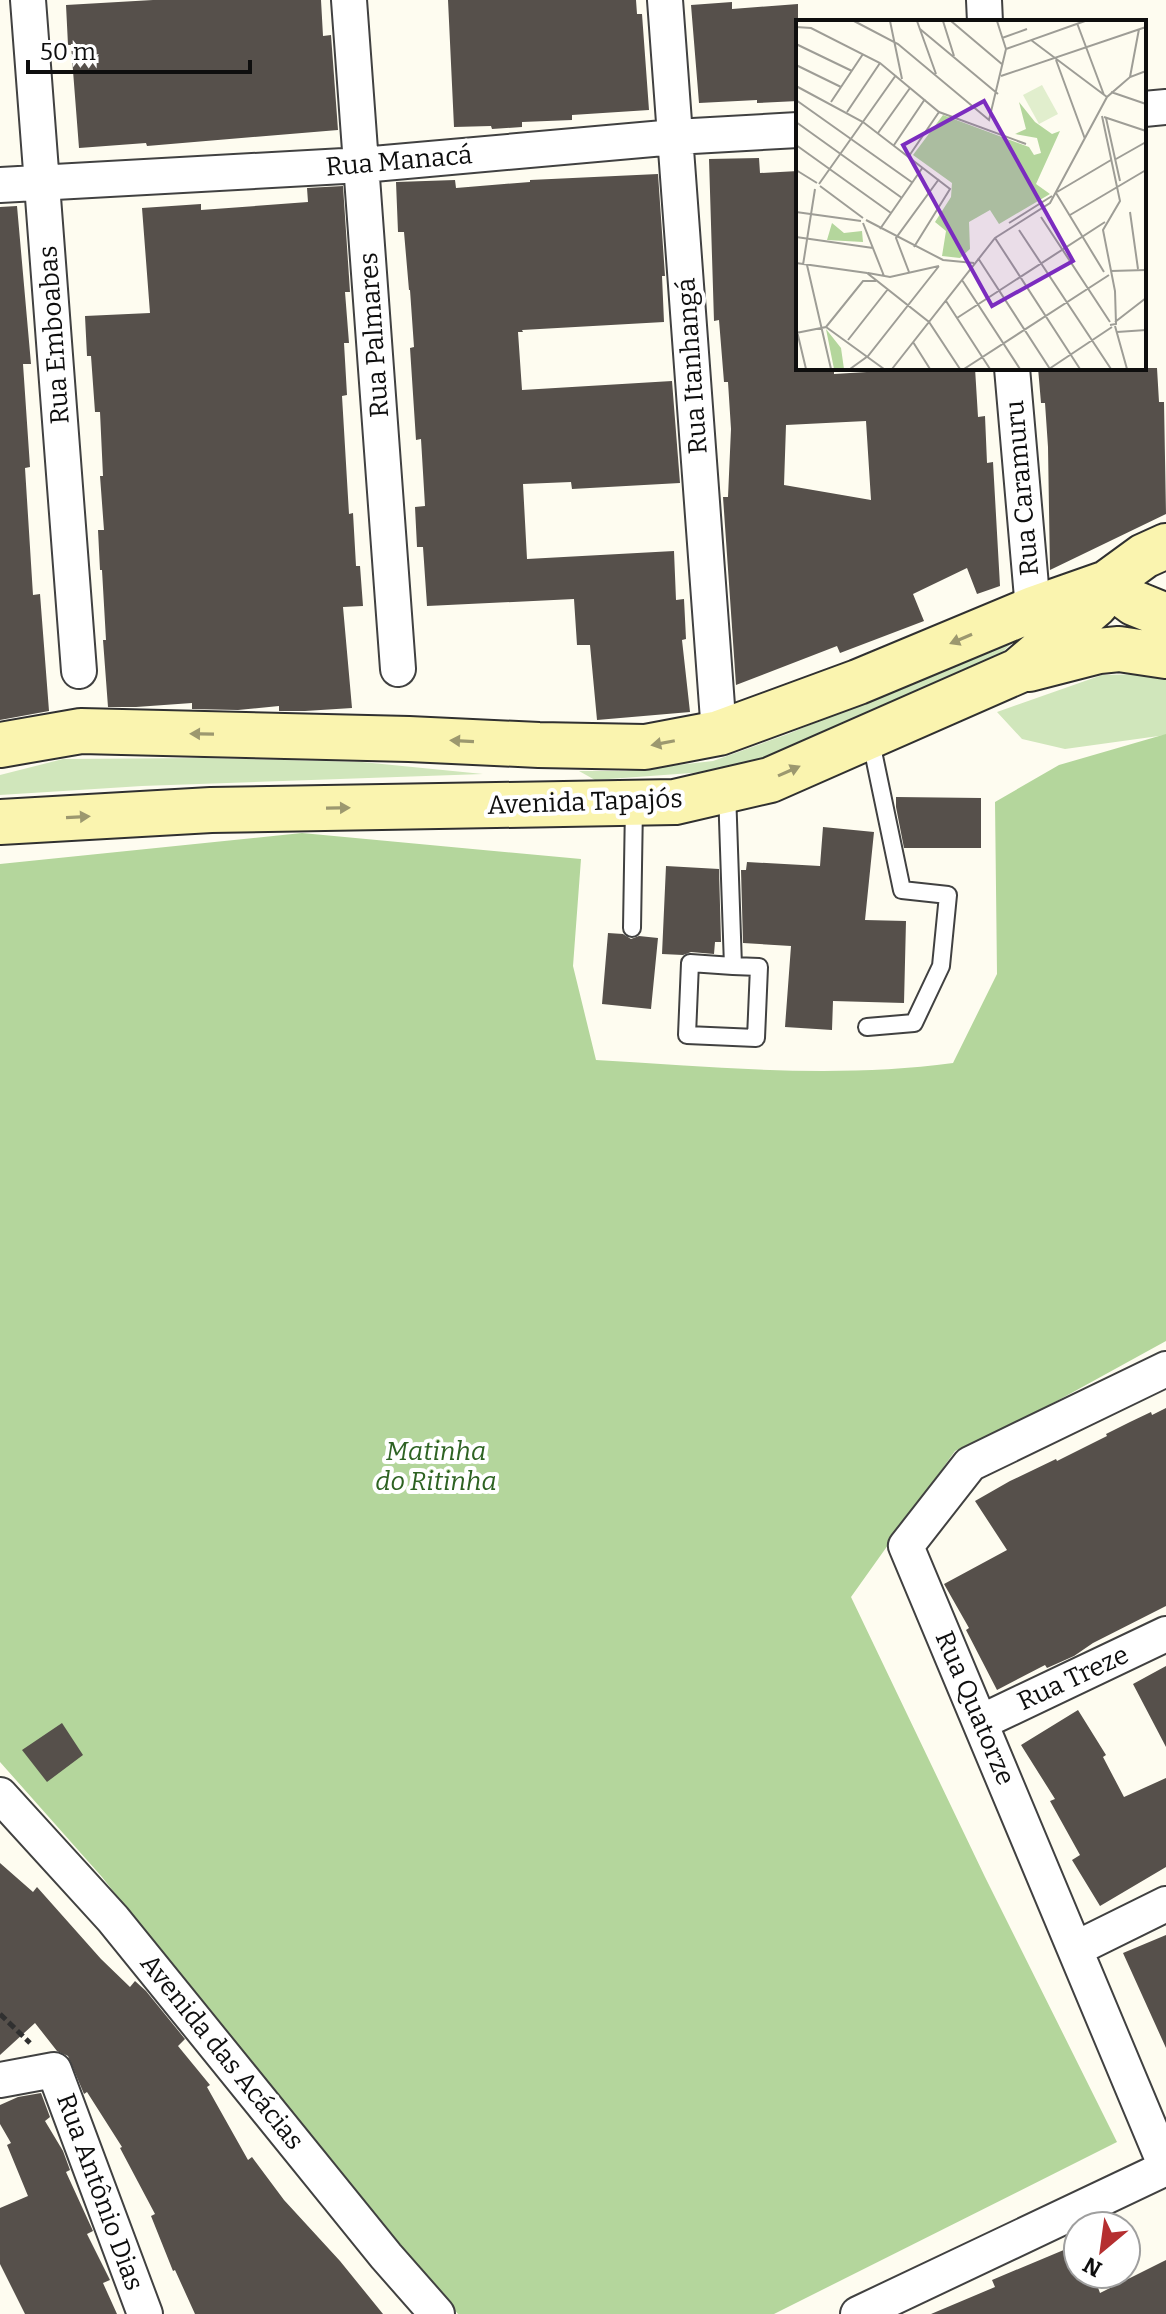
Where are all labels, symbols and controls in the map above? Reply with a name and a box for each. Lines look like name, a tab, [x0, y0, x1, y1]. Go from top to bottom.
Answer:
inset map	[796, 20, 1146, 370]
scale bar	[28, 24, 250, 74]
text: 50 m	[40, 38, 96, 66]
street label: Rua Manacá	[324, 139, 474, 183]
street label: Rua Emboabas	[32, 245, 76, 425]
street label: Rua Palmares	[353, 251, 395, 419]
street label: Rua Itanhangá	[670, 277, 714, 455]
street label: Rua Caramuru	[999, 399, 1045, 577]
one-way arrow	[949, 632, 973, 645]
one-way arrow	[189, 728, 214, 740]
one-way arrow	[449, 735, 474, 748]
one-way arrow	[651, 738, 676, 750]
one-way arrow	[777, 764, 801, 778]
street label: Avenida Tapajós	[487, 783, 683, 821]
one-way arrow	[326, 802, 351, 814]
one-way arrow	[66, 810, 91, 823]
park label: Matinha do Ritinha	[375, 1436, 497, 1497]
street label: Rua Quatorze	[929, 1626, 1021, 1790]
street label: Rua Treze	[1013, 1639, 1133, 1717]
street label: Avenida das Acácias	[134, 1948, 310, 2156]
street label: Rua Antônio Dias	[50, 2089, 150, 2295]
north arrow	[1062, 2210, 1142, 2290]
text: N	[1079, 2251, 1107, 2283]

